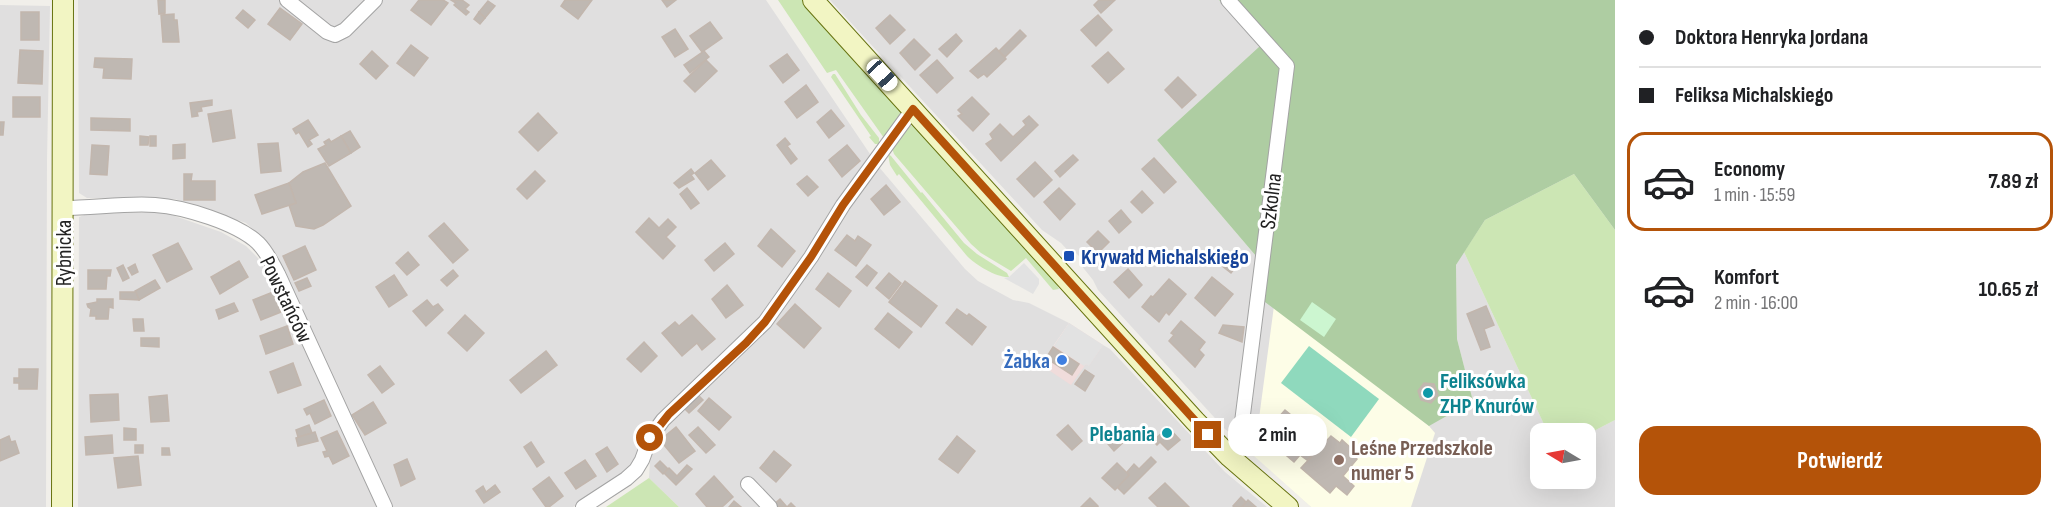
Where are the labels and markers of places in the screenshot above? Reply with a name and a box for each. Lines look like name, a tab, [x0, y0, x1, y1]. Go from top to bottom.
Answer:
place label: Krywałd Michalskiego	[1081, 244, 1249, 271]
marker: Krywałd Michalskiego	[1062, 249, 1076, 263]
place label: Żabka	[1004, 348, 1050, 375]
marker: Żabka	[1055, 353, 1069, 367]
place label: Feliksówka ZHP Knurów	[1440, 368, 1534, 420]
marker: Feliksówka ZHP Knurów	[1421, 386, 1435, 400]
place label: Plebania	[1089, 421, 1155, 448]
marker: Plebania	[1160, 426, 1174, 440]
place label: Leśne Przedszkole numer 5	[1351, 435, 1493, 487]
marker: Leśne Przedszkole numer 5	[1332, 453, 1346, 467]

